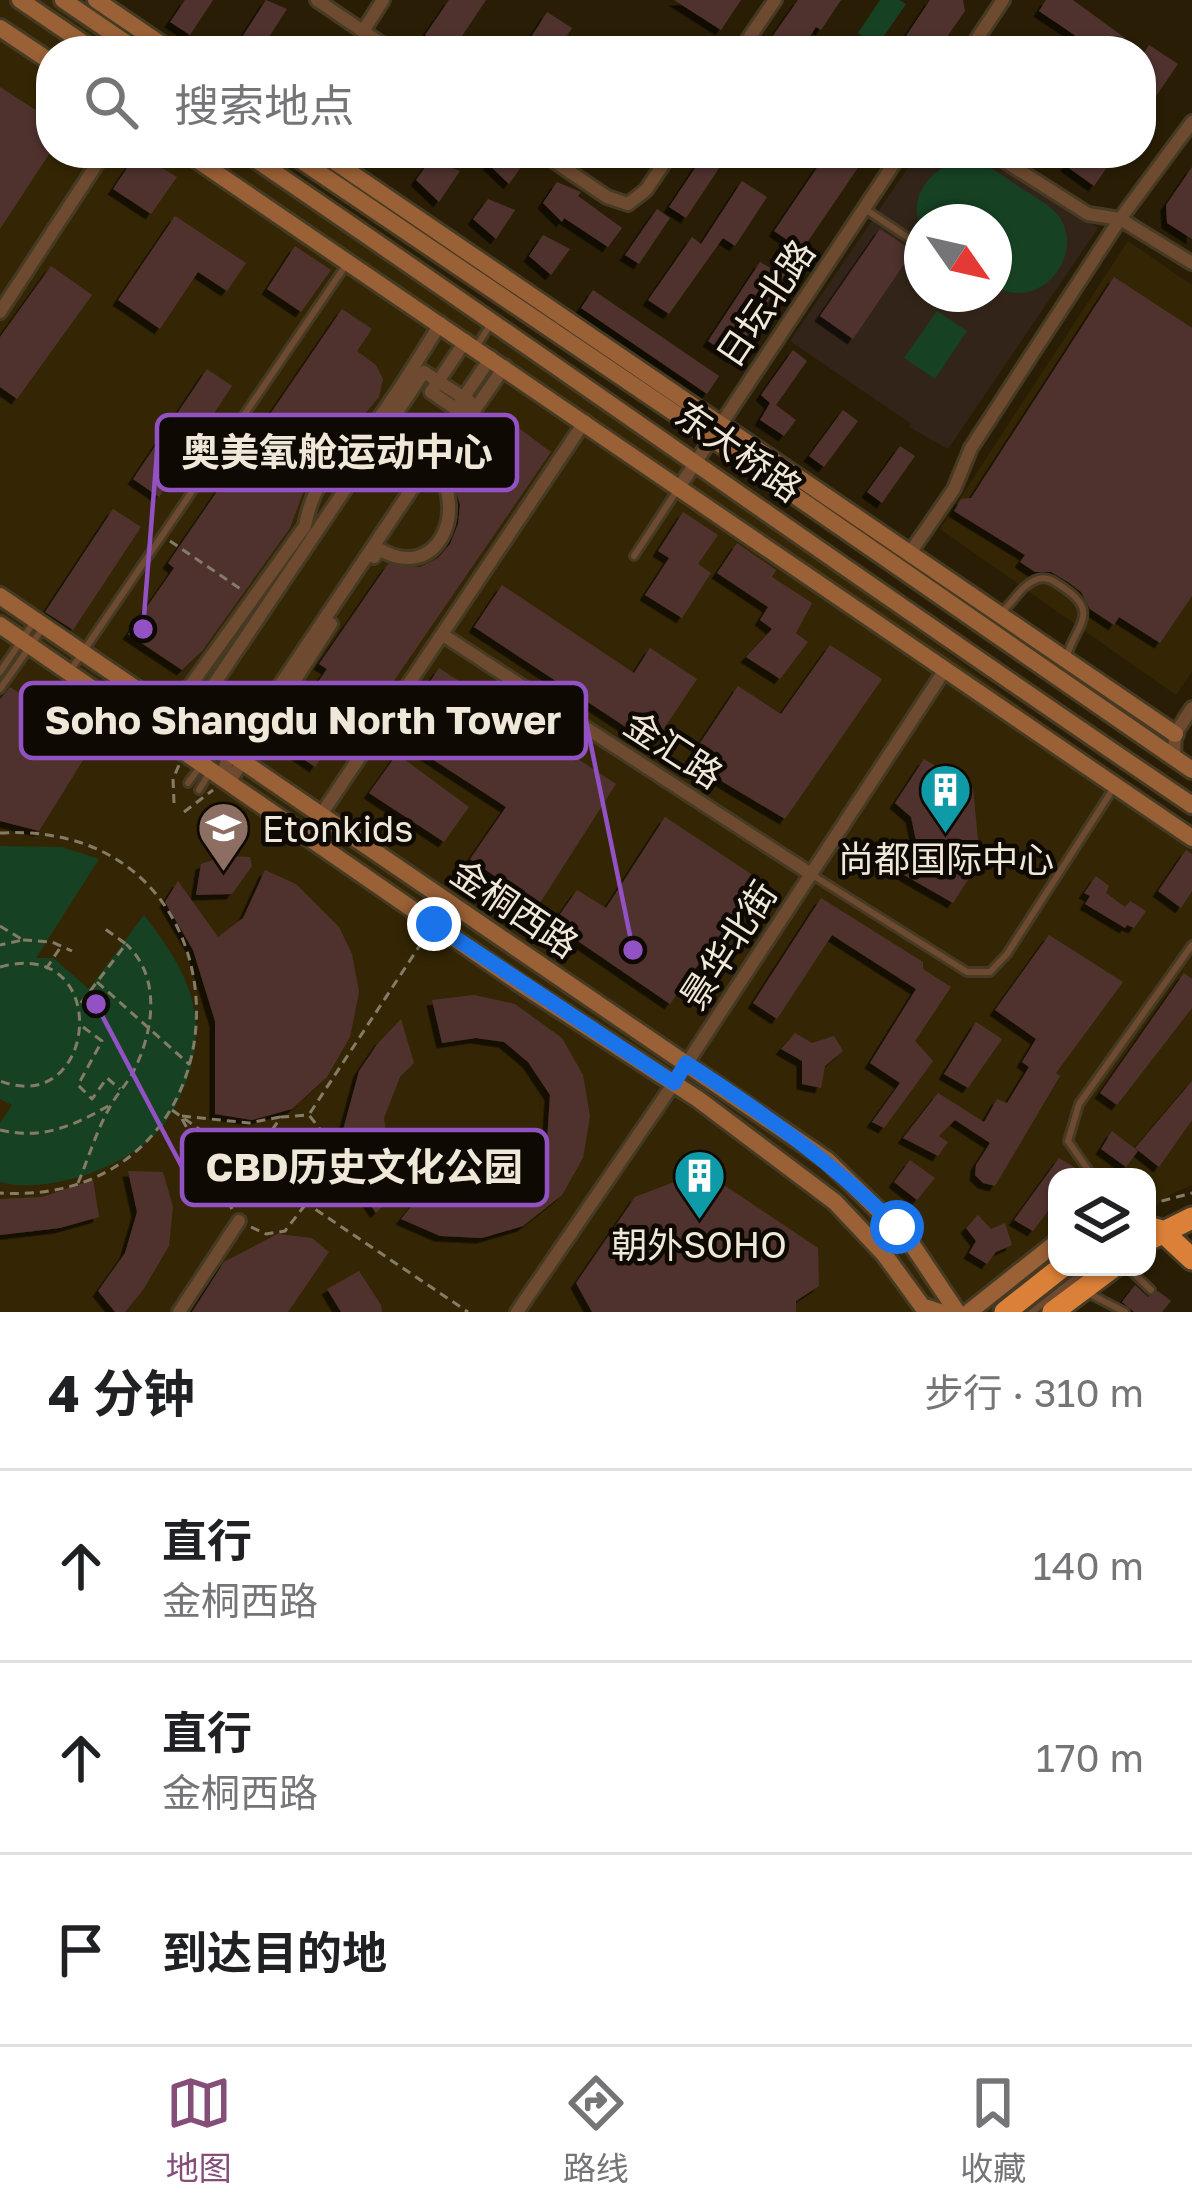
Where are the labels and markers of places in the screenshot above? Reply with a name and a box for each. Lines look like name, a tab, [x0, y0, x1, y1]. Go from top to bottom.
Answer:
callout: 奥美氧舱运动中心	[157, 415, 517, 490]
callout: Soho Shangdu North Tower	[21, 683, 586, 758]
building icon: 尚都国际中心	[918, 762, 974, 836]
school or university icon: Etonkids	[195, 800, 251, 874]
place label: Etonkids	[262, 807, 413, 850]
place label: 尚都国际中心	[838, 837, 1054, 880]
callout: CBD历史文化公园	[182, 1130, 547, 1205]
building icon: 朝外SOHO	[671, 1148, 727, 1222]
place label: 朝外SOHO	[611, 1223, 787, 1266]

